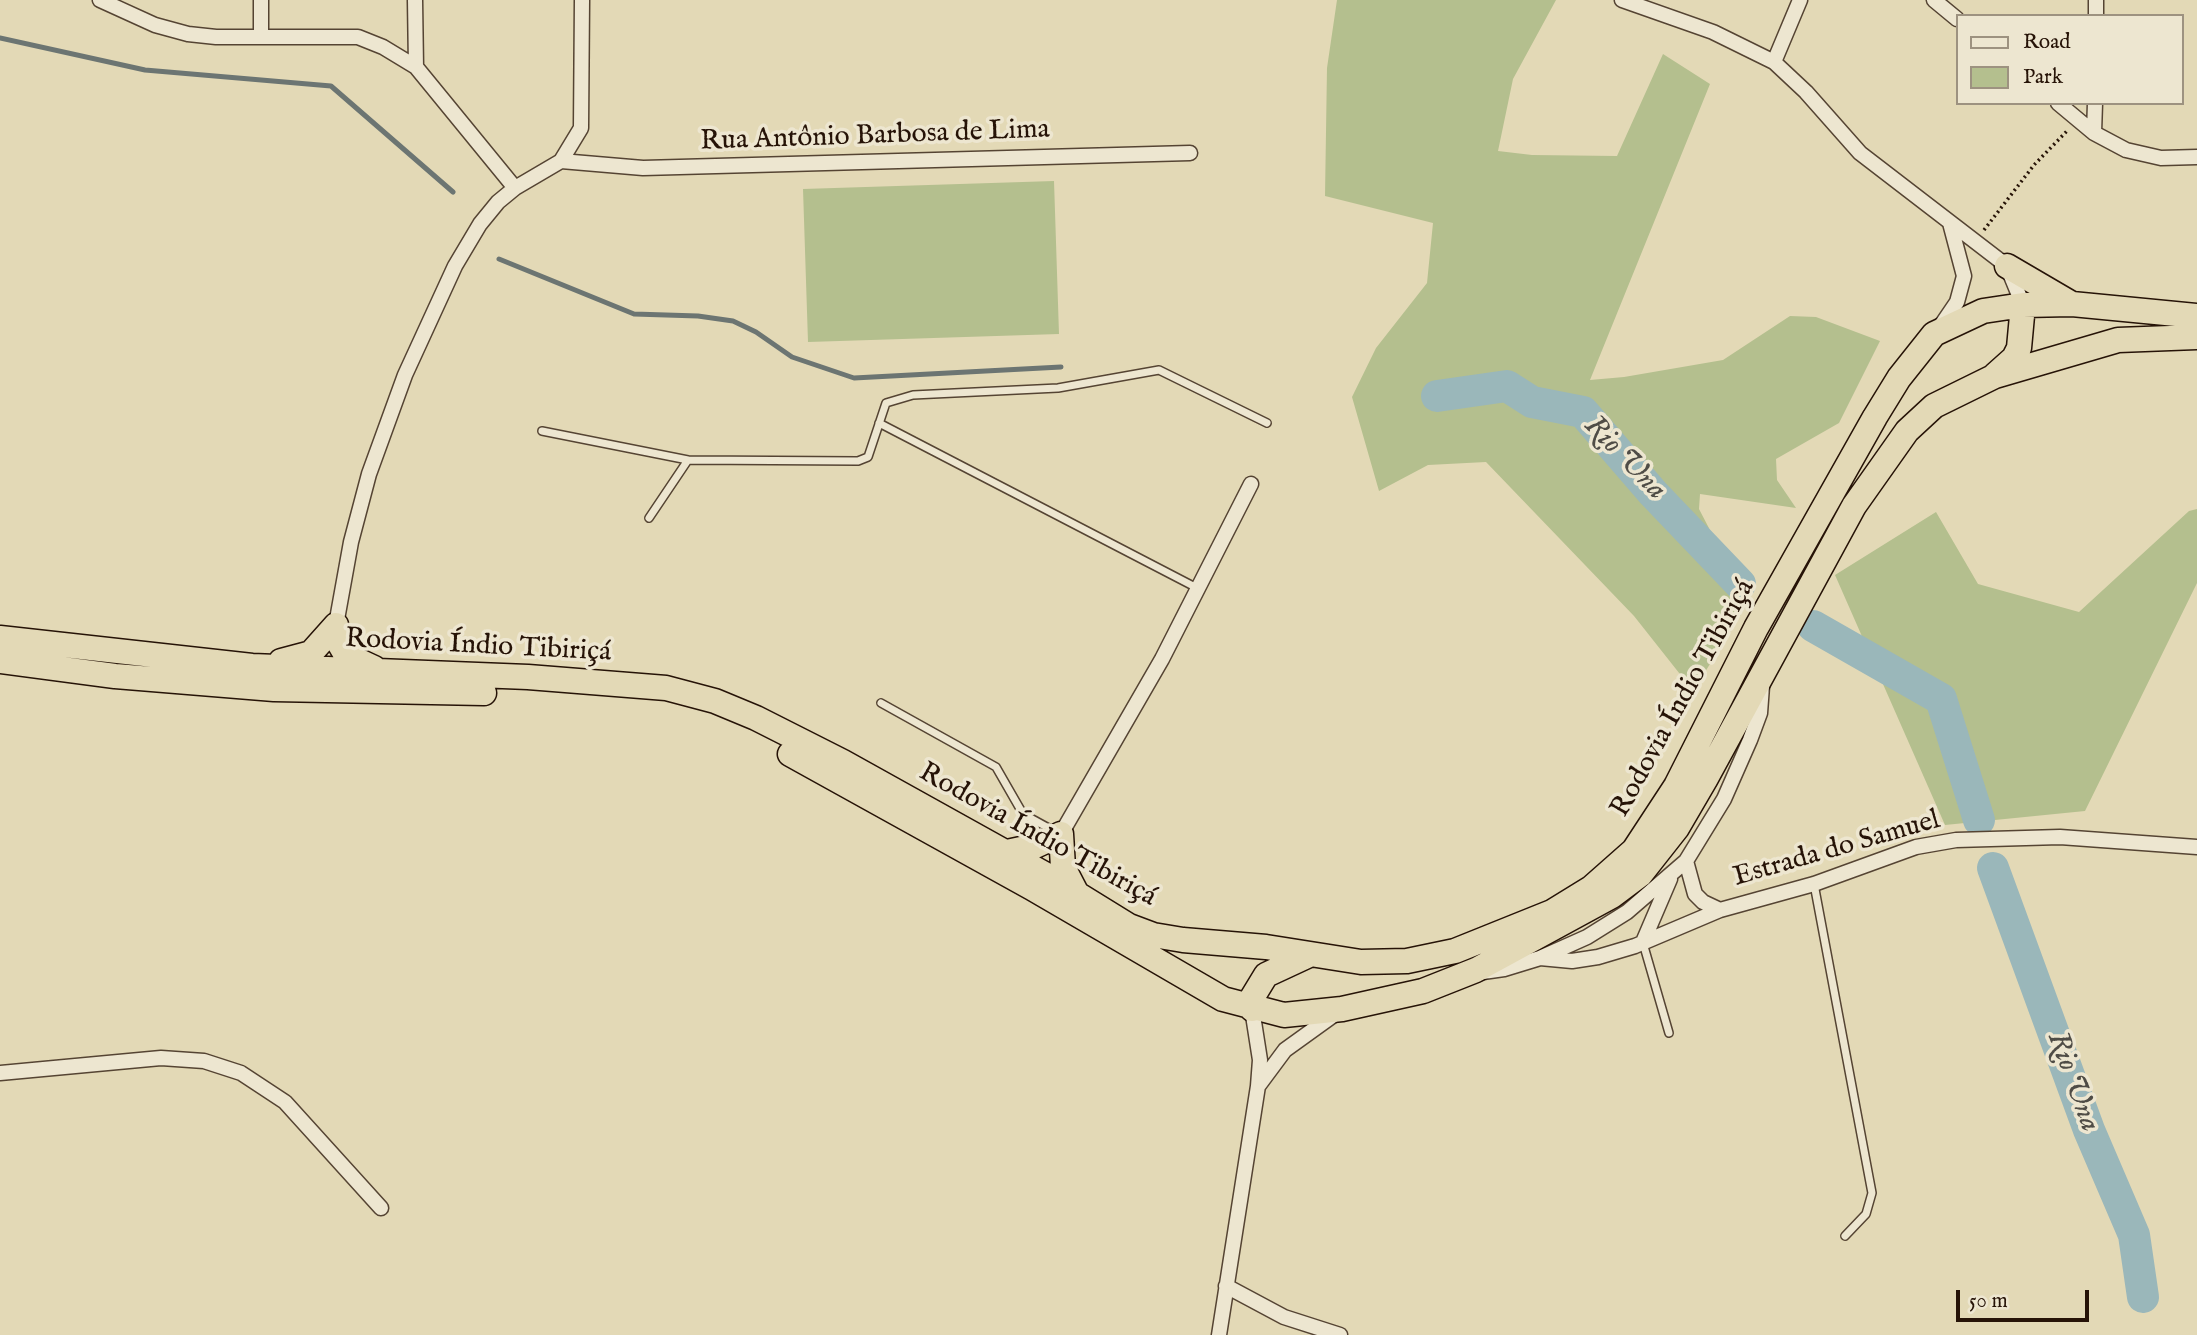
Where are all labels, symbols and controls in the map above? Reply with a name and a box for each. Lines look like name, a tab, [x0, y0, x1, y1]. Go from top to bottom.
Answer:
legend	[1955, 14, 2183, 105]
text: Road	[2023, 29, 2070, 56]
text: Park	[2023, 64, 2063, 91]
street label: Rua Antônio Barbosa de Lima	[700, 114, 1050, 160]
water label: Rio Una	[1575, 409, 1673, 509]
street label: Rodovia Índio Tibiriçá	[1605, 574, 1763, 824]
street label: Rodovia Índio Tibiriçá	[344, 623, 612, 671]
street label: Rodovia Índio Tibiriçá	[912, 757, 1162, 915]
street label: Estrada do Samuel	[1730, 804, 1944, 896]
water label: Rio Una	[2037, 1027, 2107, 1137]
scale bar	[1959, 1276, 2092, 1320]
text: 50 m	[1969, 1288, 2008, 1315]

